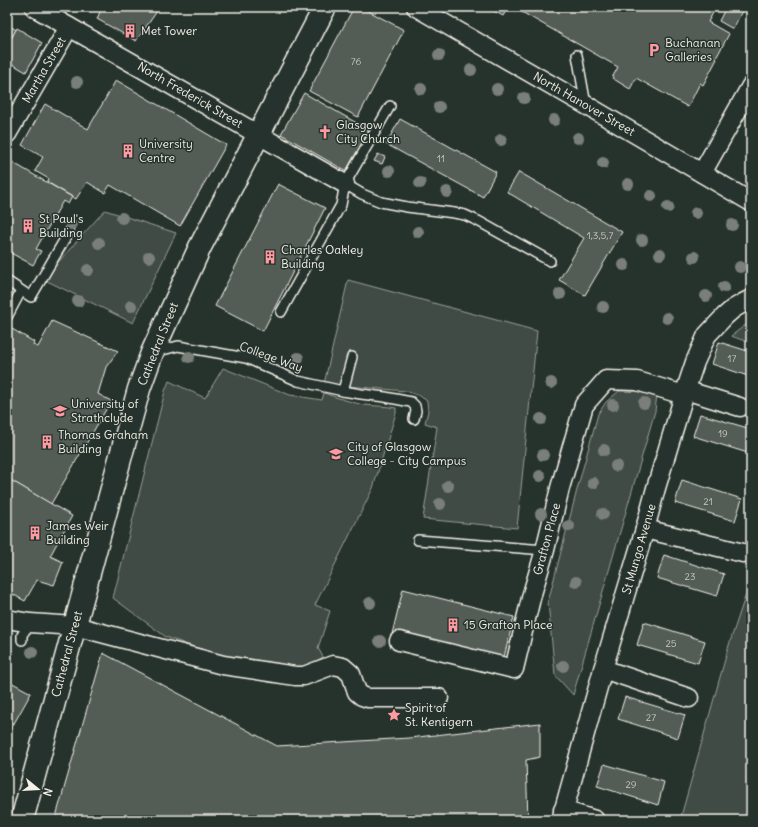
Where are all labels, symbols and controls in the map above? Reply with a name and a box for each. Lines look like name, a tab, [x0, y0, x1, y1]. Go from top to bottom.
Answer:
building icon: Met Tower	[122, 23, 138, 39]
place label: Met Tower	[141, 23, 197, 38]
street label: Martha Street	[19, 34, 69, 106]
place label: Buchanan Galleries	[665, 35, 720, 64]
parking icon: Buchanan Galleries	[646, 42, 662, 58]
house number: 76	[351, 55, 361, 68]
street label: North Frederick Street	[135, 58, 246, 131]
street label: North Hanover Street	[531, 68, 638, 139]
place label: Glasgow City Church	[336, 117, 400, 146]
church icon: Glasgow City Church	[317, 124, 333, 140]
place label: University Centre	[139, 136, 193, 165]
building icon: University Centre	[120, 143, 136, 159]
house number: 11	[437, 152, 445, 165]
place label: St Paul's Building	[39, 211, 84, 240]
building icon: St Paul's Building	[20, 218, 36, 234]
house number: 1,3,5,7	[587, 229, 613, 242]
place label: Charles Oakley Building	[281, 242, 363, 271]
building icon: Charles Oakley Building	[262, 249, 278, 265]
street label: Cathedral Street	[134, 300, 181, 388]
street label: College Way	[237, 338, 305, 375]
house number: 17	[728, 352, 737, 365]
place label: University of Strathclyde	[71, 396, 139, 425]
school or university icon: University of Strathclyde	[52, 403, 68, 419]
place label: Thomas Graham Building	[58, 427, 149, 456]
house number: 19	[718, 427, 728, 440]
building icon: Thomas Graham Building	[39, 434, 55, 450]
place label: City of Glasgow College - City Campus	[347, 439, 466, 468]
school or university icon: City of Glasgow College - City Campus	[328, 446, 344, 462]
house number: 21	[703, 495, 713, 508]
street label: Grafton Place	[530, 501, 563, 576]
street label: St Mungo Avenue	[618, 502, 659, 596]
place label: James Weir Building	[46, 518, 109, 547]
building icon: James Weir Building	[27, 525, 43, 541]
house number: 23	[684, 570, 696, 583]
street label: Cathedral Street	[48, 609, 85, 698]
building icon: 15 Grafton Place	[445, 617, 461, 633]
place label: 15 Grafton Place	[464, 617, 552, 632]
house number: 25	[665, 637, 677, 650]
place label: Spirit of St. Kentigern	[405, 700, 473, 729]
place icon: Spirit of St. Kentigern	[386, 707, 402, 723]
house number: 27	[646, 711, 656, 724]
north arrow	[18, 769, 58, 809]
house number: 29	[625, 778, 637, 791]
text: N	[40, 786, 55, 798]

